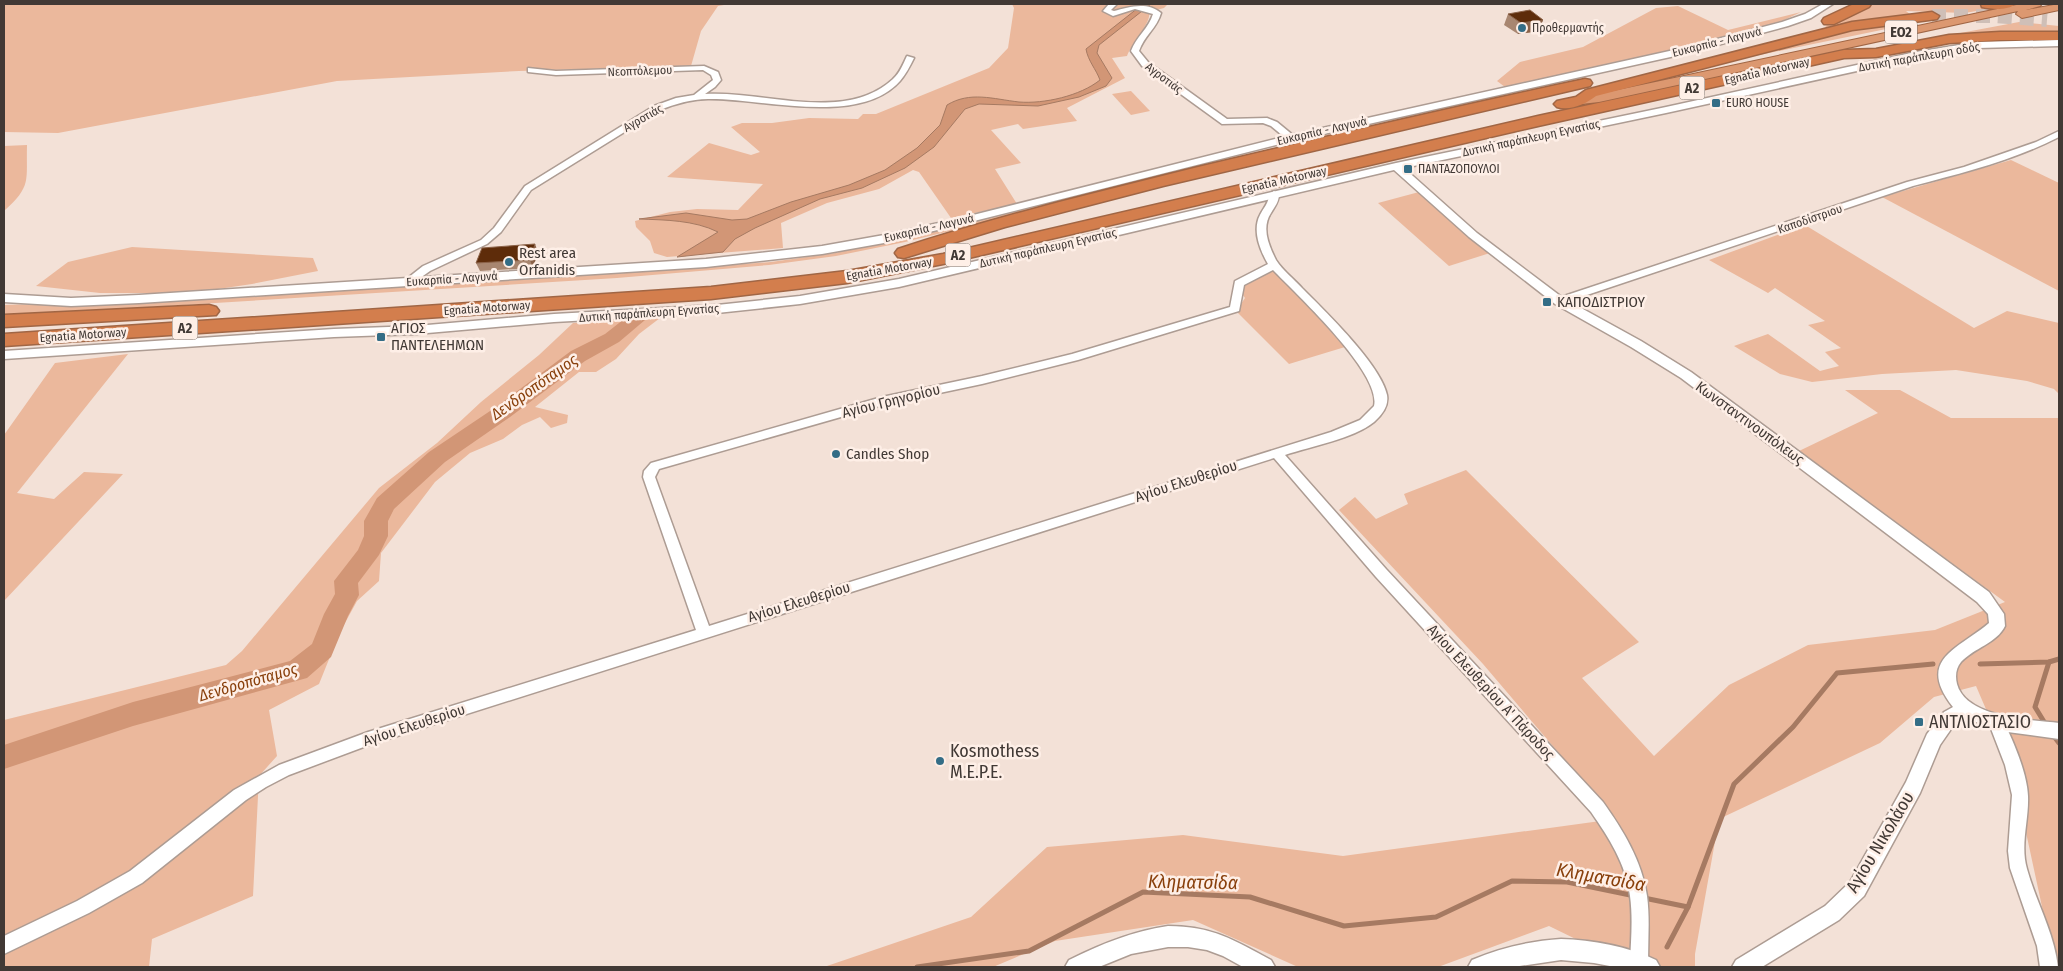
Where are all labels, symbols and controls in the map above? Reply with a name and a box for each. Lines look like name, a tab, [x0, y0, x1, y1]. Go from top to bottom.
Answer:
place label: Προθερμαντής	[1532, 21, 1604, 35]
road number: ΕΟ2	[1885, 21, 1917, 44]
marker: Προθερμαντής	[1516, 22, 1528, 34]
street label: Ευκαρπία - Λαγυνά	[1671, 24, 1763, 60]
street label: Δυτική παράπλευρη οδός	[1857, 39, 1981, 75]
street label: Egnatia Motorway	[1723, 54, 1811, 88]
street label: Αγροτιάς	[1143, 59, 1185, 97]
street label: Νεοπτόλεμου	[607, 63, 673, 79]
road number: Α2	[1680, 76, 1704, 100]
place label: EURO HOUSE	[1726, 96, 1789, 110]
marker: EURO HOUSE	[1710, 97, 1722, 109]
street label: Αγροτιάς	[621, 101, 665, 135]
street label: Ευκαρπία - Λαγυνά	[1276, 114, 1368, 148]
street label: Δυτική παράπλευρη Εγνατίας	[1461, 117, 1601, 159]
place label: ΠΑΝΤΑΖΟΠΟΥΛΟΙ	[1418, 162, 1500, 176]
street label: Egnatia Motorway	[1240, 163, 1328, 197]
marker: ΠΑΝΤΑΖΟΠΟΥΛΟΙ	[1402, 163, 1414, 175]
street label: Καποδίστριου	[1776, 201, 1844, 237]
street label: Ευκαρπία - Λαγυνά	[883, 211, 975, 245]
street label: Δυτική παράπλευρη Εγνατίας	[978, 225, 1118, 271]
place label: Rest area Orfanidis	[519, 244, 576, 279]
road number: Α2	[946, 244, 970, 266]
street label: Egnatia Motorway	[845, 254, 934, 283]
marker: Rest area Orfanidis	[503, 256, 515, 268]
street label: Ευκαρπία - Λαγυνά	[406, 269, 498, 289]
place label: ΚΑΠΟΔΙΣΤΡΙΟΥ	[1557, 293, 1646, 311]
marker: ΚΑΠΟΔΙΣΤΡΙΟΥ	[1541, 296, 1553, 308]
street label: Egnatia Motorway	[443, 298, 531, 318]
street label: Δυτική παράπλευρη Εγνατίας	[579, 301, 719, 325]
road number: Α2	[172, 316, 198, 339]
place label: ΑΓΙΟΣ ΠΑΝΤΕΛΕΗΜΩΝ	[391, 319, 484, 354]
street label: Egnatia Motorway	[39, 325, 127, 345]
marker: ΑΓΙΟΣ ΠΑΝΤΕΛΕΗΜΩΝ	[375, 331, 387, 343]
water label: Δενδροπόταμος	[486, 349, 582, 424]
street label: Κωνσταντινουπόλεως	[1692, 378, 1808, 469]
street label: Αγίου Γρηγορίου	[840, 380, 942, 422]
place label: Candles Shop	[846, 445, 929, 463]
marker: Candles Shop	[830, 448, 842, 460]
street label: Αγίου Ελευθερίου	[1133, 456, 1239, 506]
street label: Αγίου Ελευθερίου	[746, 578, 852, 626]
street label: Αγίου Ελευθερίου Α' Πάροδος	[1424, 621, 1559, 764]
water label: Δενδροπόταμος	[196, 659, 301, 705]
street label: Αγίου Ελευθερίου	[361, 700, 467, 750]
place label: ΑΝΤΛΙΟΣΤΑΣΙΟ	[1929, 711, 2031, 733]
marker: ΑΝΤΛΙΟΣΤΑΣΙΟ	[1913, 716, 1925, 728]
place label: Kosmothess M.E.P.E.	[950, 740, 1040, 783]
marker: Kosmothess M.E.P.E.	[934, 755, 946, 767]
street label: Αγίου Νικολάου	[1841, 788, 1919, 896]
water label: Κληματσίδα	[1555, 858, 1647, 896]
water label: Κληματσίδα	[1148, 870, 1238, 894]

